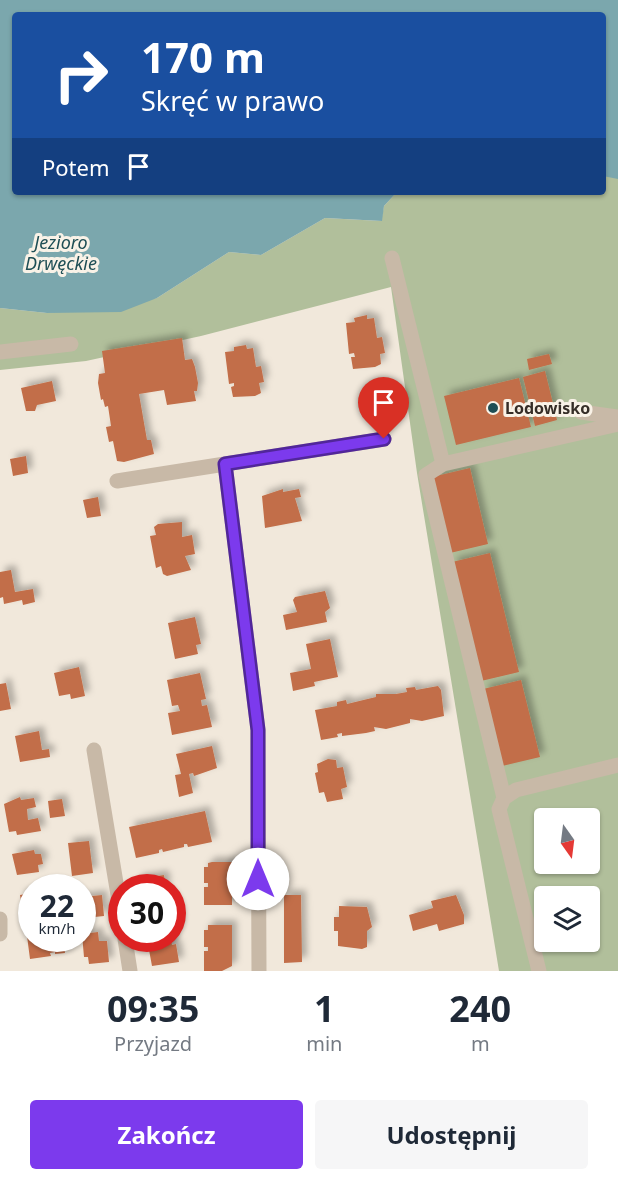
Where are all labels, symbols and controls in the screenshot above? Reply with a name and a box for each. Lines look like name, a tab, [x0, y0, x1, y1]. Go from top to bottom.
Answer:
text: 170 m	[141, 28, 265, 85]
icon: right	[42, 36, 120, 114]
text: Skręć w prawo	[141, 82, 324, 119]
icon: arrive	[122, 150, 155, 183]
text: Potem	[42, 152, 110, 182]
water label: Jezioro Drwęckie	[25, 230, 97, 275]
pin	[358, 377, 409, 439]
icon: arrive	[367, 386, 400, 419]
place label: Lodowisko	[505, 397, 590, 419]
marker: Lodowisko	[486, 401, 500, 415]
north arrow	[534, 808, 600, 874]
map controls	[534, 808, 600, 952]
position arrow	[226, 847, 290, 911]
speed limit sign: 30	[108, 874, 186, 952]
text: 22	[40, 885, 74, 926]
button: layers	[534, 886, 600, 952]
text: km/h	[39, 918, 75, 938]
text: 09:35	[107, 984, 199, 1033]
text: 1	[314, 984, 335, 1033]
text: 240	[449, 984, 511, 1033]
text: Przyjazd	[114, 1030, 192, 1057]
text: min	[306, 1030, 342, 1057]
text: m	[471, 1030, 490, 1057]
button: Zakończ	[30, 1100, 303, 1169]
button: Udostępnij	[315, 1100, 588, 1169]

